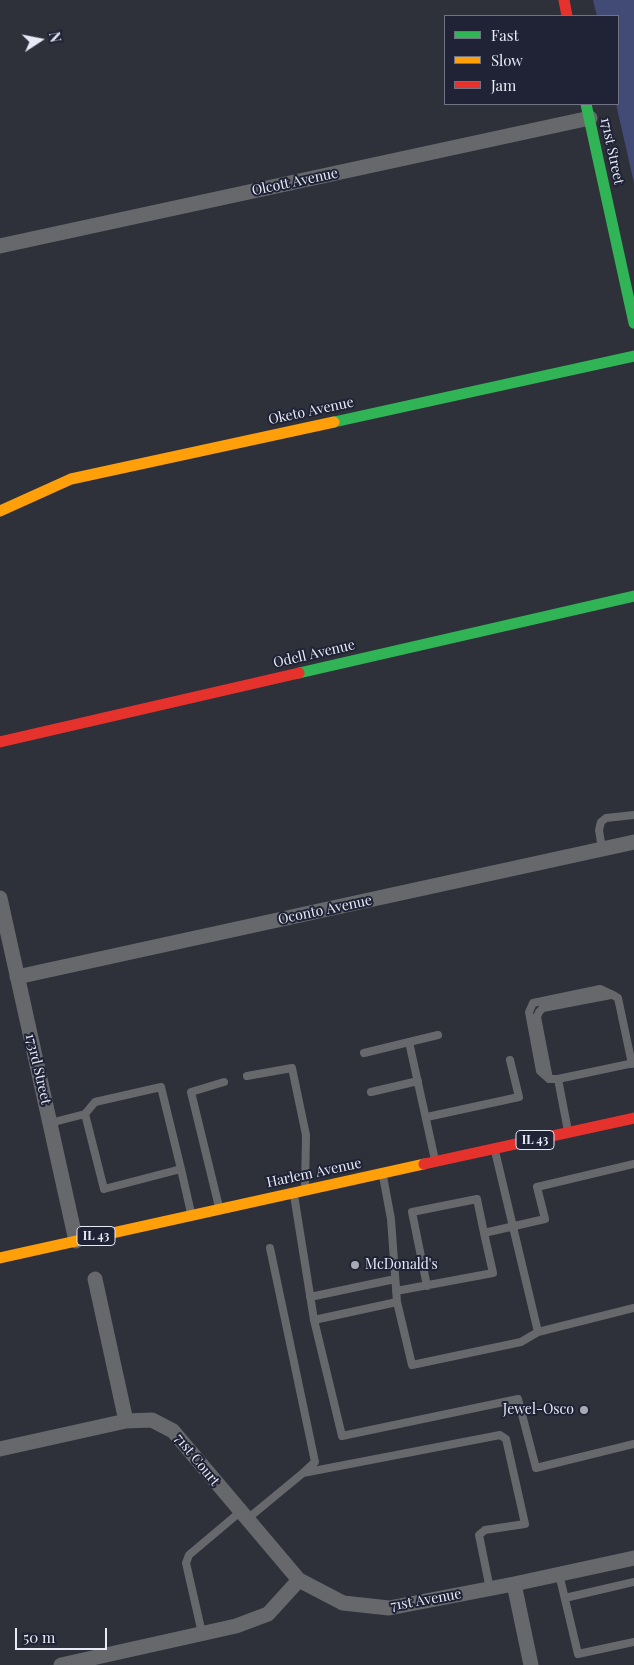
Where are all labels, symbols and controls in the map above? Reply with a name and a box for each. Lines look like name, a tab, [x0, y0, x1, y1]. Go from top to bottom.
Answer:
north arrow	[15, 15, 65, 65]
legend	[444, 15, 619, 105]
text: Fast	[491, 25, 519, 45]
text: N	[45, 30, 66, 44]
text: Slow	[491, 50, 523, 70]
text: Jam	[491, 75, 516, 95]
street label: 171st Street	[597, 116, 627, 186]
street label: Olcott Avenue	[250, 165, 340, 199]
street label: Oketo Avenue	[267, 394, 355, 428]
street label: Odell Avenue	[272, 636, 356, 672]
street label: Oconto Avenue	[277, 892, 373, 928]
street label: 173rd Street	[22, 1032, 54, 1106]
road number: IL 43	[516, 1130, 554, 1150]
street label: Harlem Avenue	[265, 1155, 363, 1191]
road number: IL 43	[77, 1226, 115, 1246]
place label: McDonald's	[365, 1257, 438, 1273]
marker: McDonald's	[349, 1259, 361, 1271]
place label: Jewel-Osco	[503, 1402, 574, 1418]
marker: Jewel-Osco	[578, 1404, 590, 1416]
street label: 71st Court	[171, 1431, 223, 1489]
street label: 71st Avenue	[389, 1585, 463, 1615]
scale bar	[18, 1618, 110, 1650]
text: 50 m	[23, 1627, 55, 1647]

